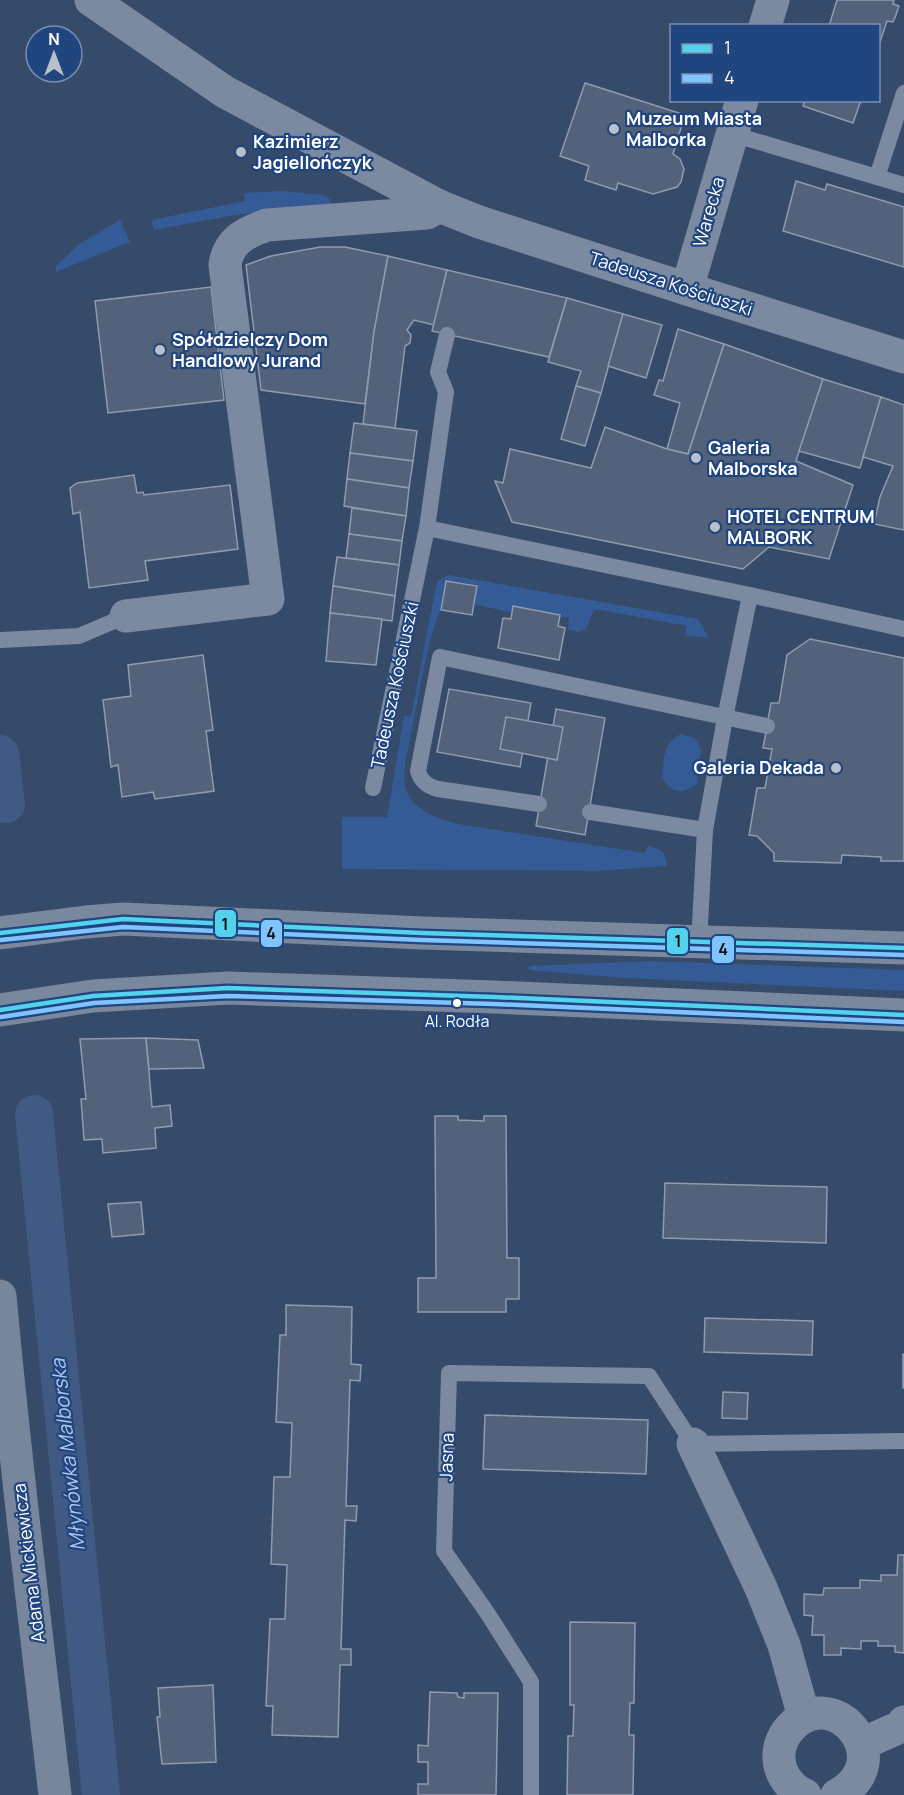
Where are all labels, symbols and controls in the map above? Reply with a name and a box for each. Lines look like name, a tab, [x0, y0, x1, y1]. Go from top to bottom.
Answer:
north arrow	[24, 24, 84, 84]
legend	[670, 24, 880, 102]
text: N	[48, 28, 60, 50]
text: 1	[724, 35, 731, 59]
text: 4	[724, 65, 735, 89]
place label: Muzeum Miasta Malborka	[626, 106, 762, 151]
marker: Muzeum Miasta Malborka	[607, 122, 621, 136]
place label: Kazimierz Jagiellończyk	[253, 129, 373, 174]
marker: Kazimierz Jagiellończyk	[234, 145, 248, 159]
street label: Warecka	[687, 174, 729, 250]
street label: Tadeusza Kościuszki	[587, 245, 756, 321]
place label: Spółdzielczy Dom Handlowy Jurand	[172, 327, 328, 372]
marker: Spółdzielczy Dom Handlowy Jurand	[153, 343, 167, 357]
place label: Galeria Malborska	[708, 435, 798, 480]
marker: Galeria Malborska	[689, 451, 703, 465]
place label: HOTEL CENTRUM MALBORK	[727, 504, 875, 549]
marker: HOTEL CENTRUM MALBORK	[708, 520, 722, 534]
street label: Tadeusza Kościuszki	[365, 599, 423, 770]
place label: Galeria Dekada	[693, 755, 824, 779]
marker: Galeria Dekada	[829, 761, 843, 775]
line badge: 1	[214, 909, 237, 938]
text: 1	[221, 913, 229, 935]
line badge: 4	[260, 919, 283, 948]
text: 4	[266, 922, 276, 944]
line badge: 1	[666, 927, 689, 955]
text: 1	[674, 930, 682, 952]
line badge: 4	[711, 935, 735, 964]
text: 4	[718, 938, 728, 960]
marker: Al. Rodła	[451, 997, 463, 1009]
place label: Al. Rodła	[425, 1010, 489, 1032]
water label: Młynówka Malborska	[44, 1357, 91, 1552]
street label: Jasna	[433, 1432, 459, 1482]
street label: Adama Mickiewicza	[6, 1482, 50, 1644]

